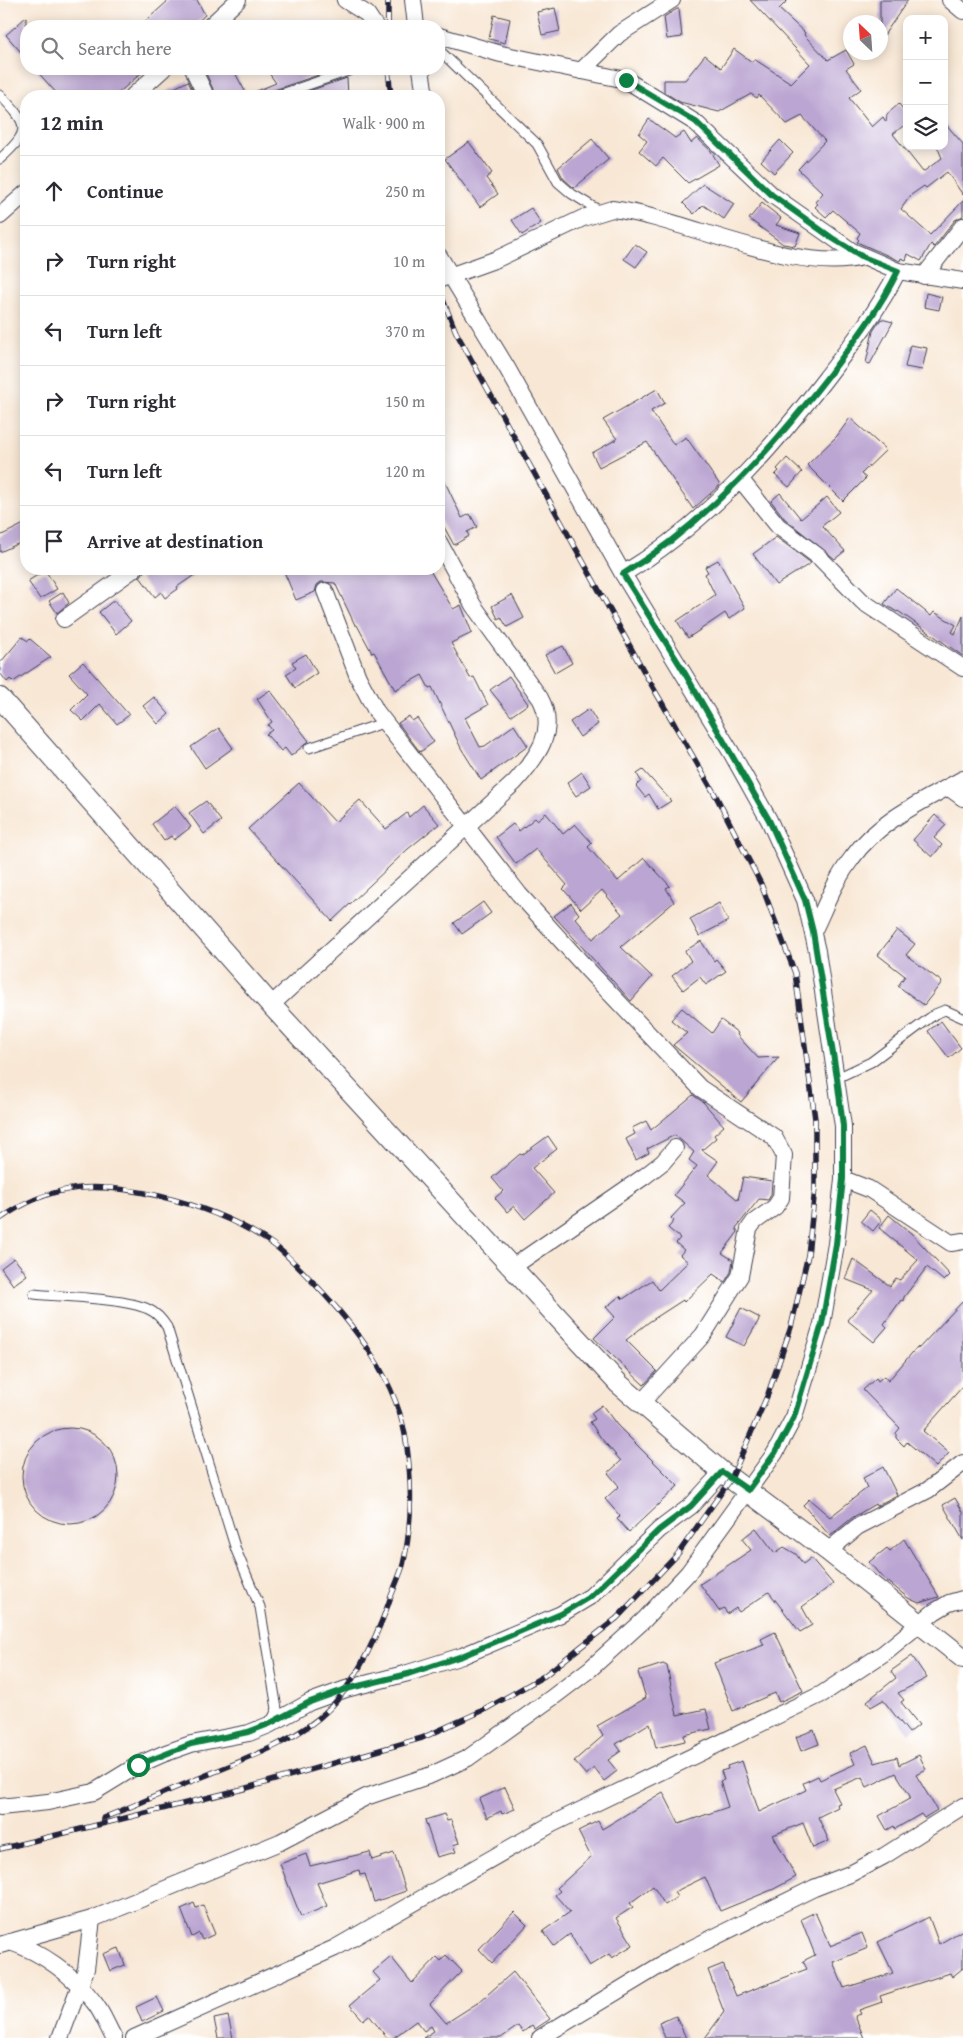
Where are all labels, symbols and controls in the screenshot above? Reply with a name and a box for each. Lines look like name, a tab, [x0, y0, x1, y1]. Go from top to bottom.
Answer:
north arrow	[843, 15, 888, 60]
map controls	[903, 15, 948, 150]
button: +	[903, 15, 948, 60]
search box	[20, 20, 445, 75]
icon: search	[38, 34, 66, 62]
text: Search here	[78, 34, 172, 62]
button: −	[903, 60, 948, 105]
route end	[615, 69, 638, 92]
button: layers	[903, 105, 948, 150]
text: 12 min	[40, 107, 103, 138]
text: Walk · 900 m	[342, 111, 425, 135]
icon: ahead	[40, 177, 68, 205]
text: Continue	[87, 177, 164, 205]
text: 250 m	[385, 179, 425, 203]
icon: right	[40, 247, 68, 275]
text: Turn right	[87, 247, 176, 275]
text: 10 m	[393, 249, 425, 273]
icon: left	[40, 317, 68, 345]
text: Turn left	[87, 317, 162, 345]
text: 370 m	[385, 319, 425, 343]
icon: right	[40, 387, 68, 415]
text: Turn right	[87, 387, 176, 415]
text: 150 m	[385, 389, 425, 413]
icon: left	[40, 457, 68, 485]
text: Turn left	[87, 457, 162, 485]
text: 120 m	[385, 459, 425, 483]
icon: arrive	[40, 527, 68, 555]
text: Arrive at destination	[87, 527, 263, 555]
route start	[127, 1754, 150, 1777]

